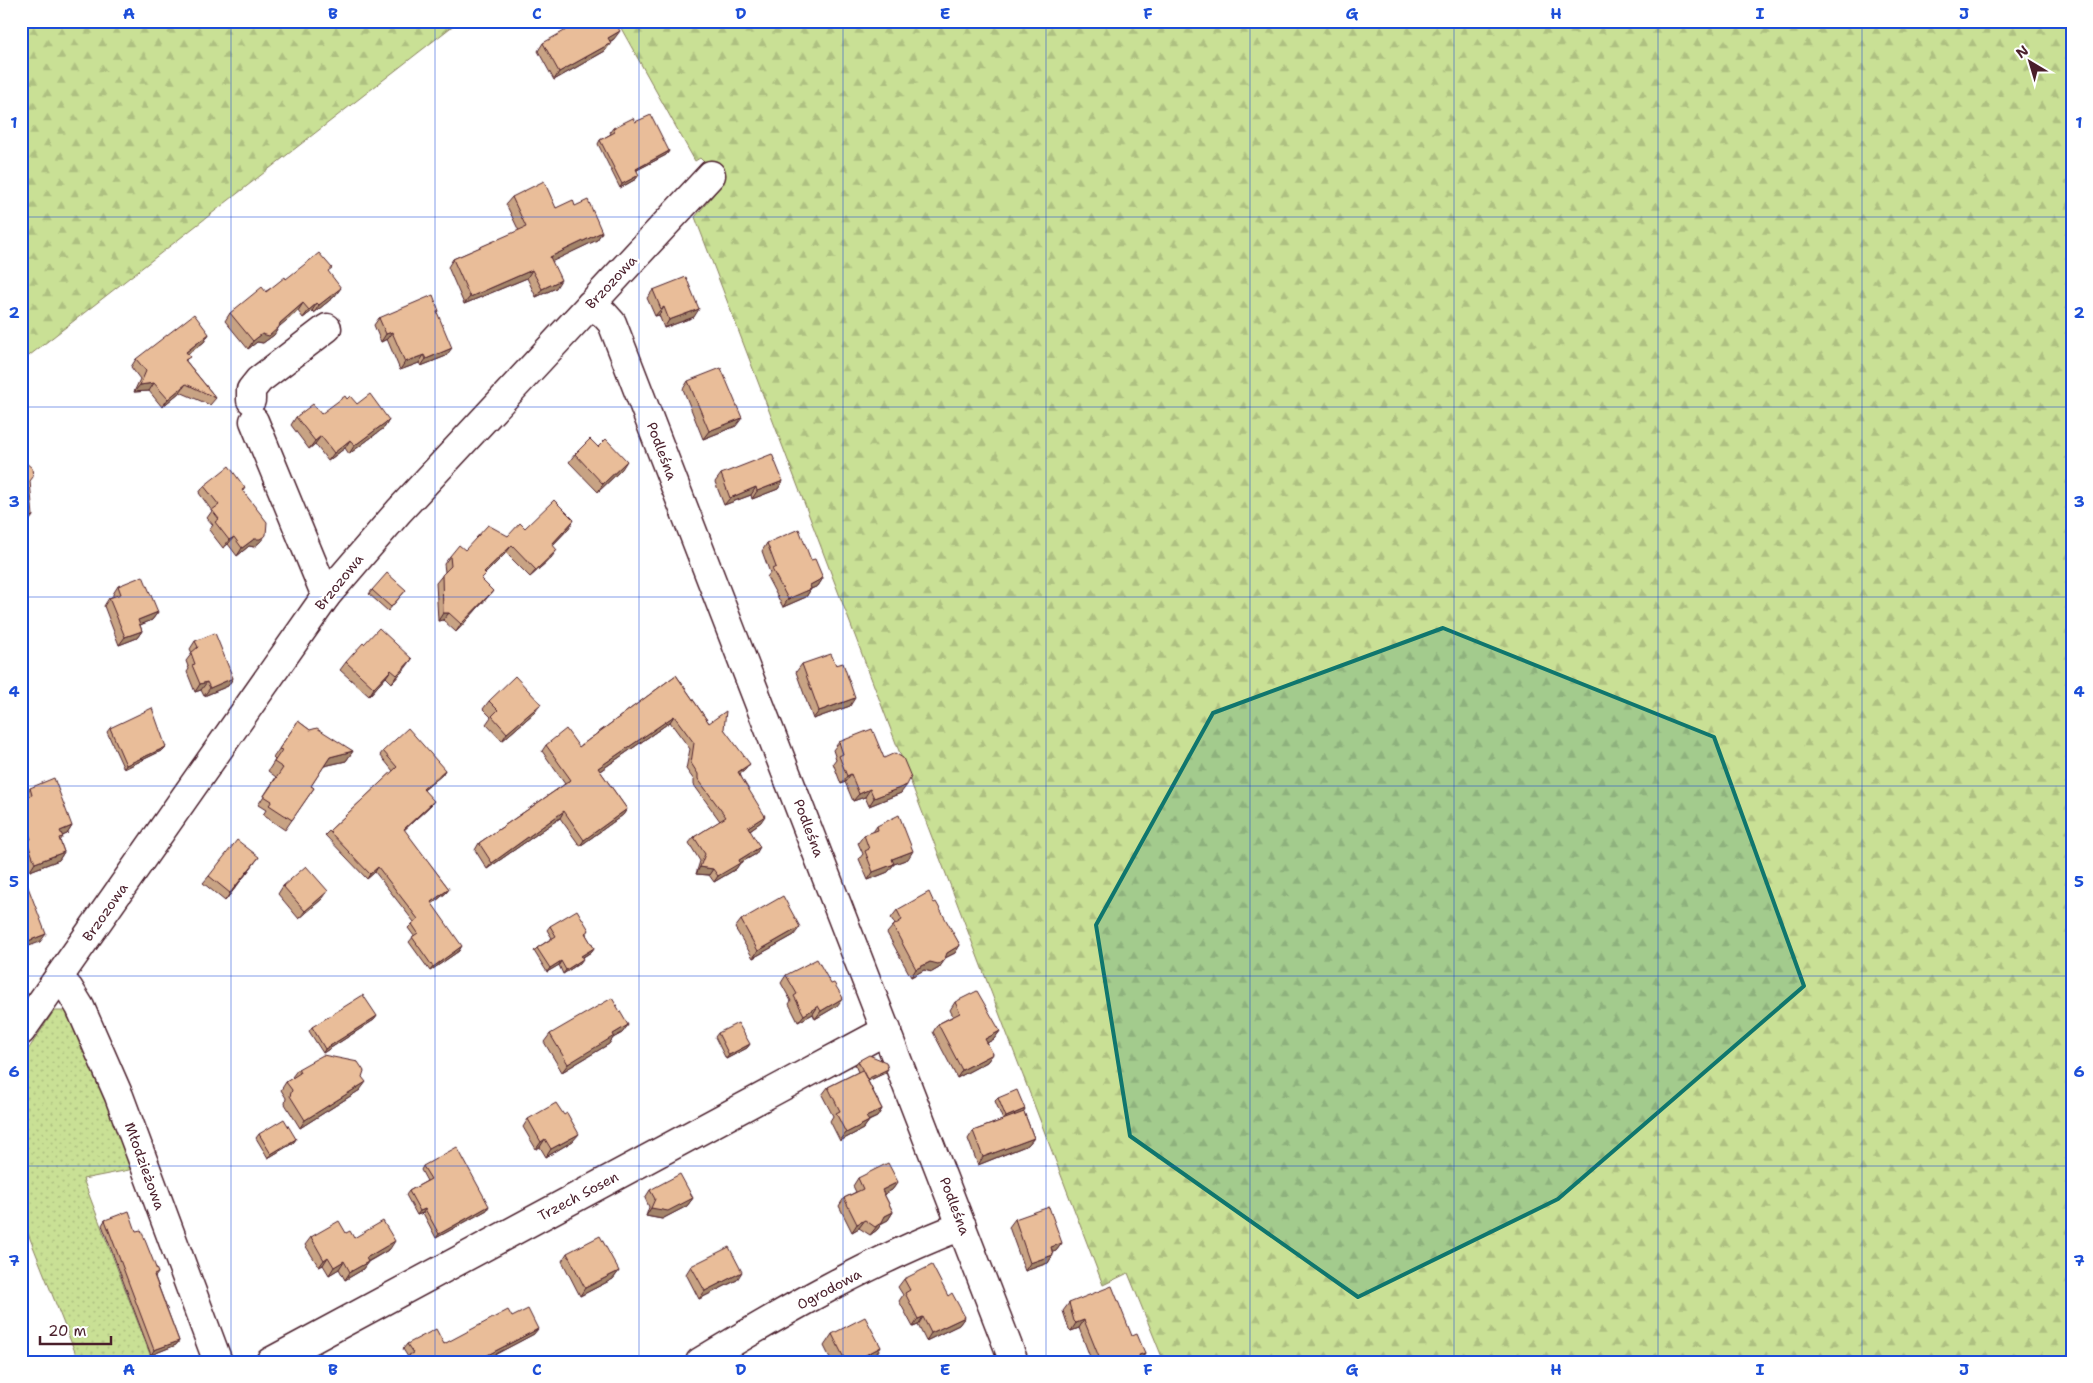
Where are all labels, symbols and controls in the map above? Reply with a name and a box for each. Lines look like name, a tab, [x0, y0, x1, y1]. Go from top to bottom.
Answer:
text: A	[123, 3, 135, 24]
text: B	[328, 3, 338, 24]
text: C	[532, 3, 542, 24]
text: D	[735, 3, 747, 24]
text: E	[940, 3, 950, 24]
text: F	[1143, 3, 1153, 24]
text: G	[1346, 3, 1359, 24]
text: H	[1550, 3, 1562, 24]
text: I	[1756, 3, 1765, 24]
text: J	[1959, 3, 1969, 24]
north arrow	[2006, 38, 2056, 88]
text: N	[2012, 41, 2032, 62]
text: 1	[10, 112, 18, 133]
text: 1	[2075, 112, 2083, 133]
street label: Brzozowa	[581, 251, 641, 313]
text: 2	[8, 302, 20, 323]
text: 2	[2073, 302, 2085, 323]
street label: Podleśna	[643, 419, 681, 483]
text: 3	[8, 491, 20, 512]
text: 3	[2073, 491, 2085, 512]
street label: Brzozowa	[311, 550, 367, 614]
text: 4	[8, 681, 20, 702]
text: 4	[2073, 681, 2085, 702]
street label: Podleśna	[790, 796, 828, 860]
text: 5	[9, 871, 19, 892]
text: 5	[2074, 871, 2084, 892]
street label: Brzozowa	[78, 879, 132, 945]
text: 6	[8, 1061, 20, 1082]
text: 6	[2073, 1061, 2085, 1082]
street label: Młodzieżowa	[121, 1120, 169, 1213]
street label: Trzech Sosen	[535, 1167, 622, 1225]
street label: Podleśna	[936, 1174, 974, 1238]
text: 7	[8, 1250, 20, 1271]
text: 7	[2073, 1250, 2085, 1271]
street label: Ogrodowa	[794, 1264, 865, 1314]
scale bar	[40, 1313, 111, 1345]
text: 20 m	[48, 1321, 87, 1341]
text: A	[123, 1359, 135, 1380]
text: B	[328, 1359, 338, 1380]
text: C	[532, 1359, 542, 1380]
text: D	[735, 1359, 747, 1380]
text: E	[940, 1359, 950, 1380]
text: F	[1143, 1359, 1153, 1380]
text: G	[1346, 1359, 1359, 1380]
text: H	[1550, 1359, 1562, 1380]
text: I	[1756, 1359, 1765, 1380]
text: J	[1959, 1359, 1969, 1380]

